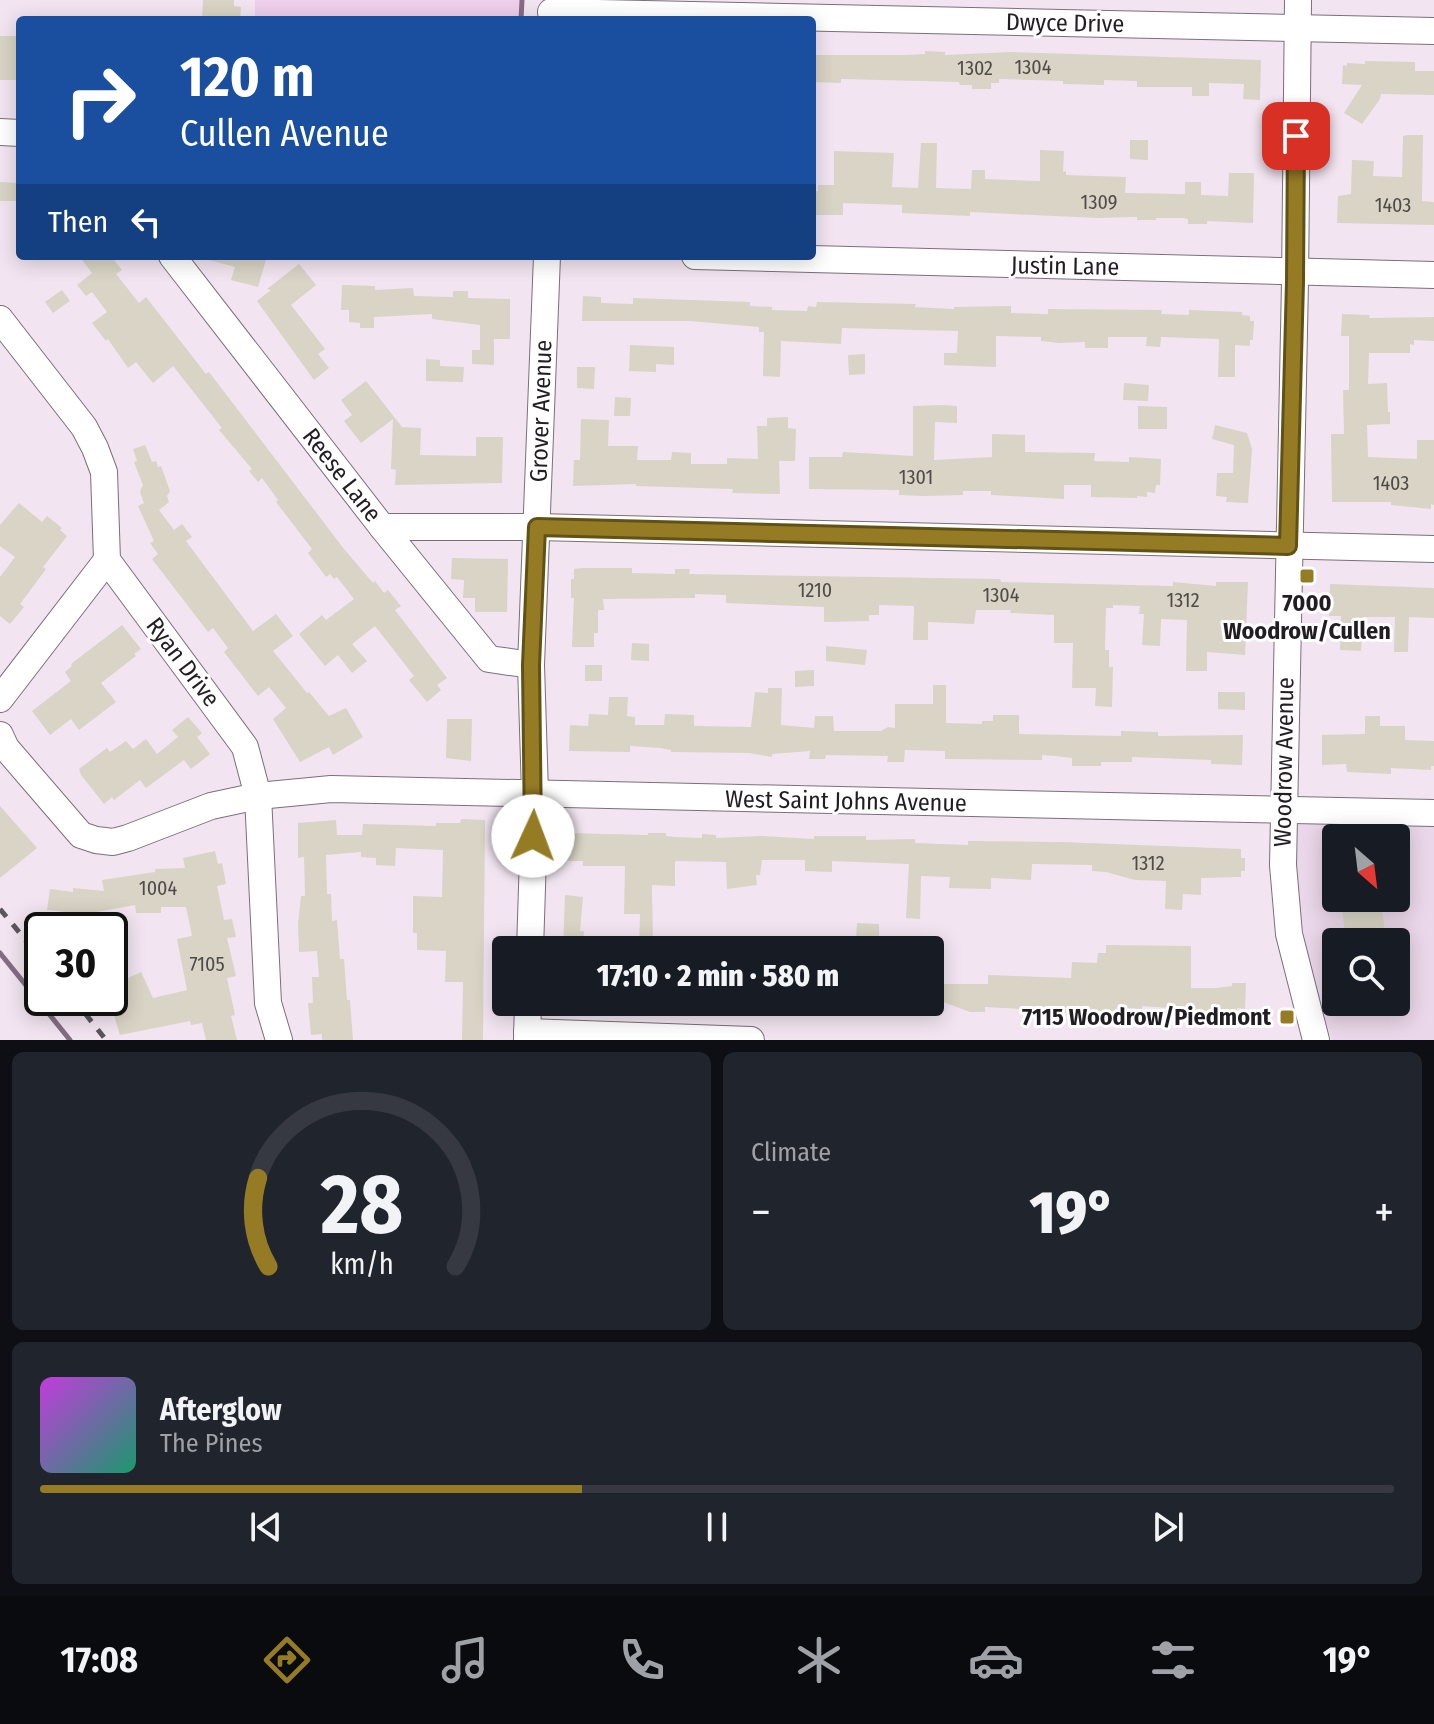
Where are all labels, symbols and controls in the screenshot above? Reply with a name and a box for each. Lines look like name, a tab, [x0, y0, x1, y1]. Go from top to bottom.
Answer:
street label: Dwyce Drive	[1006, 8, 1124, 38]
text: 120 m	[180, 44, 315, 111]
icon: right	[48, 48, 152, 152]
house number: 1304	[1015, 55, 1052, 79]
house number: 1302	[957, 56, 993, 80]
pin	[1262, 102, 1330, 170]
text: Cullen Avenue	[180, 112, 389, 156]
icon: arrive	[1274, 114, 1318, 158]
house number: 1309	[1081, 190, 1117, 214]
house number: 1403	[1375, 193, 1411, 217]
icon: left	[124, 200, 168, 244]
text: Then	[48, 204, 108, 240]
street label: Justin Lane	[1011, 251, 1119, 281]
street label: Grover Avenue	[525, 339, 557, 483]
street label: Reese Lane	[297, 423, 387, 527]
house number: 1301	[899, 465, 933, 489]
house number: 1403	[1373, 471, 1409, 495]
marker: 7000 Woodrow/Cullen	[1298, 567, 1316, 585]
house number: 1210	[798, 578, 832, 602]
house number: 1304	[983, 583, 1020, 607]
house number: 1312	[1167, 588, 1200, 612]
place label: 7000 Woodrow/Cullen	[1223, 589, 1391, 645]
street label: Ryan Drive	[140, 612, 226, 712]
street label: Woodrow Avenue	[1269, 677, 1299, 847]
street label: West Saint Johns Avenue	[725, 785, 967, 817]
position arrow	[491, 794, 575, 878]
north arrow	[1322, 824, 1410, 912]
map controls	[1322, 824, 1410, 1016]
house number: 1312	[1132, 851, 1165, 875]
house number: 1004	[139, 876, 177, 900]
speed limit sign: 30	[24, 912, 128, 1016]
button: search	[1322, 928, 1410, 1016]
house number: 7105	[189, 952, 225, 976]
text: 17:10 · 2 min · 580 m	[597, 958, 839, 994]
place label: 7115 Woodrow/Piedmont	[1022, 1003, 1272, 1031]
marker: 7115 Woodrow/Piedmont	[1278, 1008, 1296, 1026]
text: Climate	[751, 1137, 831, 1168]
text: 28	[319, 1155, 403, 1255]
text: 19°	[1030, 1177, 1115, 1249]
text: −	[751, 1186, 771, 1239]
text: +	[1374, 1186, 1394, 1239]
text: km/h	[330, 1247, 393, 1282]
text: Afterglow	[160, 1392, 282, 1428]
text: The Pines	[160, 1428, 263, 1459]
icon: previous	[244, 1505, 288, 1549]
icon: pause	[695, 1505, 739, 1549]
icon: next	[1146, 1505, 1190, 1549]
icon: directions	[259, 1632, 315, 1688]
icon: music	[437, 1632, 493, 1688]
icon: phone	[614, 1632, 670, 1688]
icon: climate	[791, 1632, 847, 1688]
icon: car	[968, 1632, 1024, 1688]
icon: filters	[1145, 1632, 1201, 1688]
text: 17:08	[61, 1638, 138, 1682]
text: 19°	[1323, 1638, 1373, 1682]

